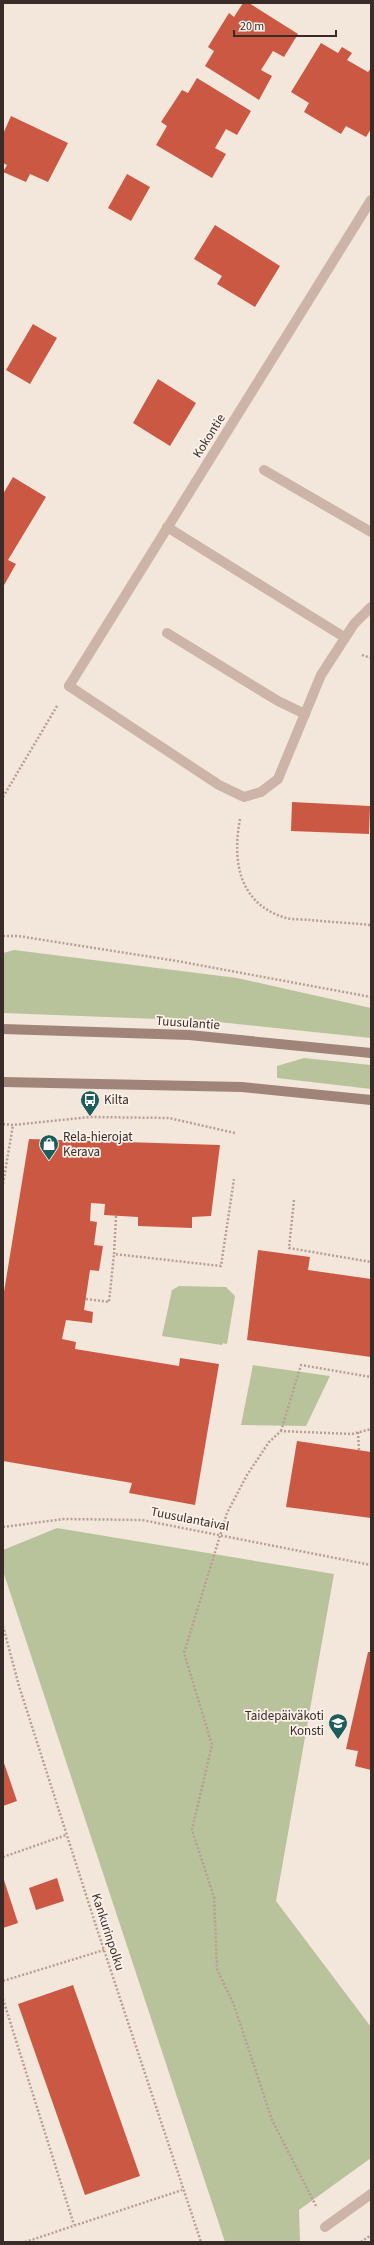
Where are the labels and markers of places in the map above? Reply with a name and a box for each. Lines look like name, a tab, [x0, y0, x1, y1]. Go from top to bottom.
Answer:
bus stop icon: Kilta	[79, 1089, 101, 1117]
place label: Kilta	[104, 1091, 129, 1109]
place label: Rela-hierojat Kerava	[63, 1128, 133, 1161]
shop icon: Rela-hierojat Kerava	[38, 1133, 60, 1161]
place label: Taidepäiväkoti Konsti	[245, 1707, 324, 1740]
school or university icon: Taidepäiväkoti Konsti	[327, 1712, 349, 1740]

